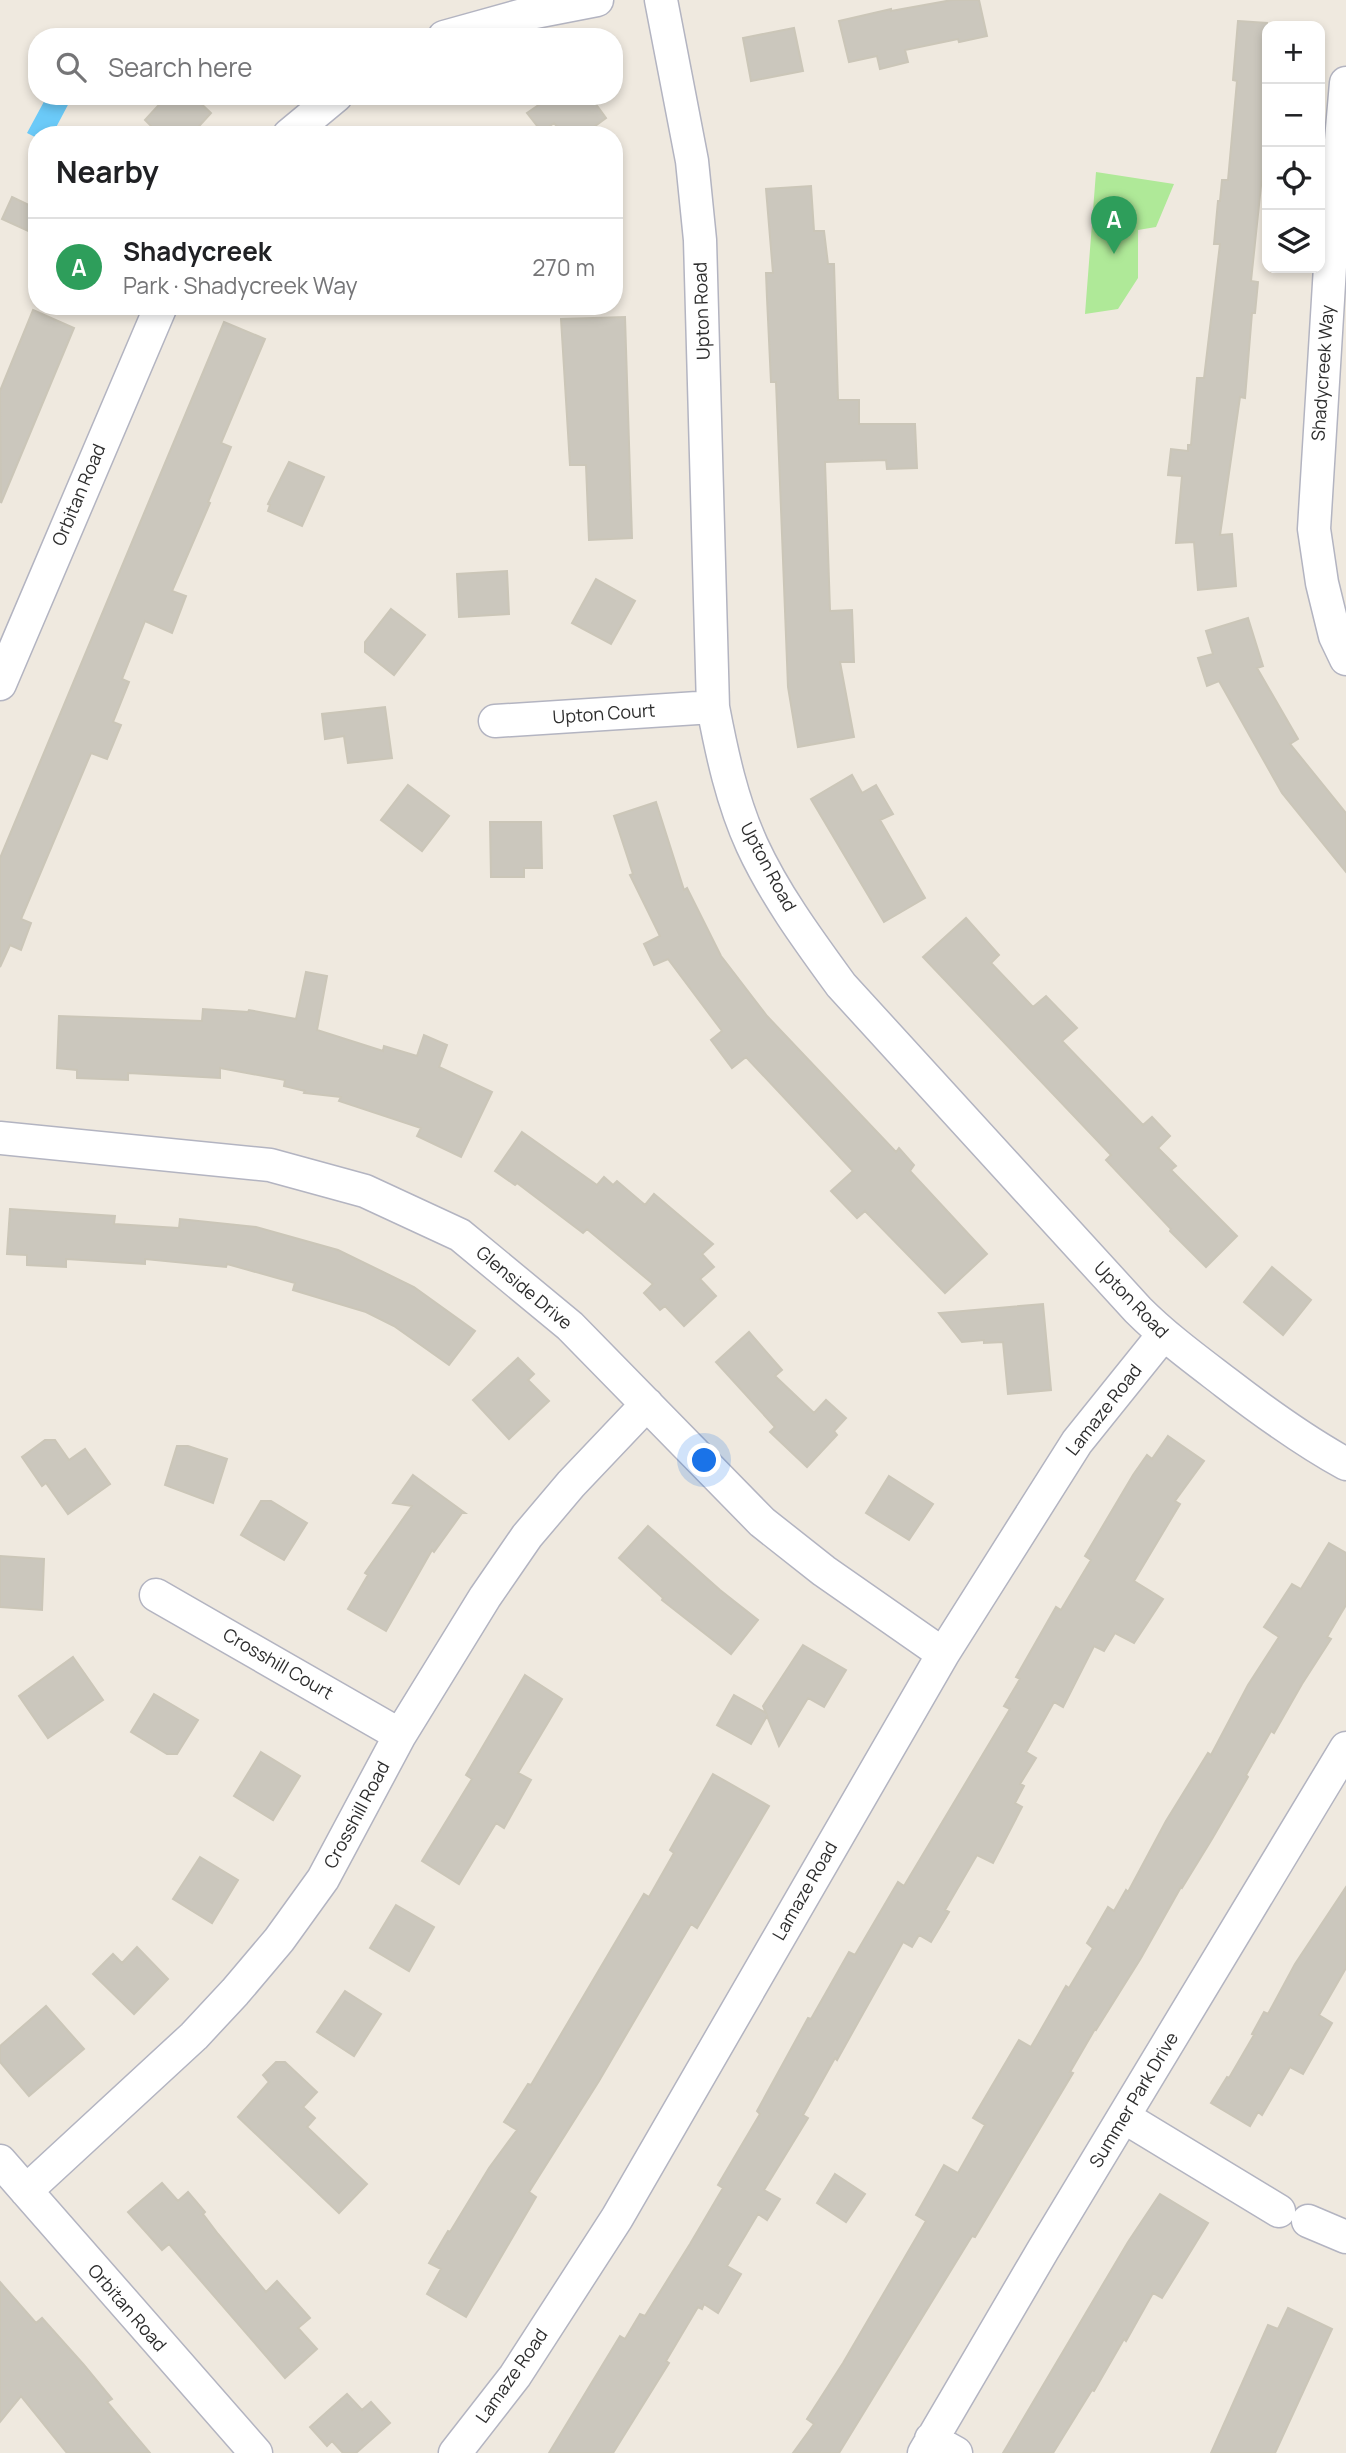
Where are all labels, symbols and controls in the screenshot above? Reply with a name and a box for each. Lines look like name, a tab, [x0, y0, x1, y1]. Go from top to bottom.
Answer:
map controls	[1262, 21, 1325, 273]
button: +	[1262, 21, 1325, 84]
search box	[28, 28, 623, 105]
icon: search	[52, 48, 90, 86]
text: Search here	[108, 49, 253, 85]
button: −	[1262, 84, 1325, 147]
button: locate	[1262, 147, 1325, 210]
text: Nearby	[56, 151, 159, 192]
pin: A	[1091, 196, 1137, 254]
button: layers	[1262, 210, 1325, 273]
text: Shadycreek	[123, 233, 272, 269]
text: A	[71, 251, 87, 283]
text: 270 m	[532, 251, 595, 283]
street label: Upton Road	[687, 262, 715, 360]
text: Park · Shadycreek Way	[123, 269, 358, 301]
street label: Shadycreek Way	[1305, 304, 1339, 442]
street label: Orbitan Road	[46, 440, 110, 549]
street label: Upton Court	[552, 697, 656, 729]
street label: Upton Road	[735, 818, 802, 915]
street label: Glenside Drive	[472, 1240, 578, 1334]
street label: Upton Road	[1089, 1256, 1174, 1343]
street label: Lamaze Road	[1060, 1359, 1147, 1460]
your location	[687, 1443, 721, 1477]
street label: Crosshill Court	[219, 1622, 338, 1704]
street label: Crosshill Road	[318, 1757, 394, 1872]
street label: Lamaze Road	[766, 1837, 842, 1944]
street label: Summer Park Drive	[1083, 2027, 1183, 2172]
street label: Orbitan Road	[83, 2259, 172, 2356]
street label: Lamaze Road	[470, 2323, 553, 2427]

